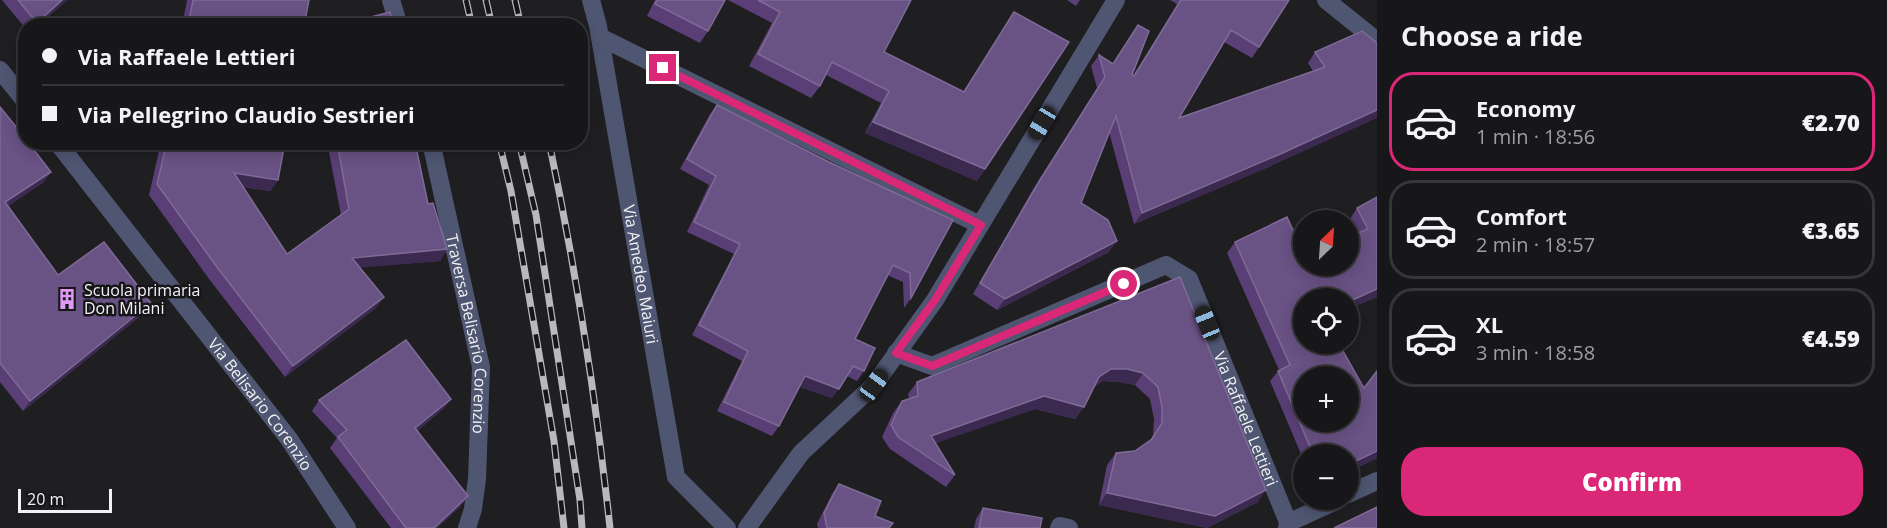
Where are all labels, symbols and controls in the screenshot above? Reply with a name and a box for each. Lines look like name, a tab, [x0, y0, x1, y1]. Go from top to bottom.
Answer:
text: Choose a ride	[1401, 17, 1583, 54]
text: Via Raffaele Lettieri	[78, 41, 296, 71]
route end	[649, 54, 676, 81]
text: Economy	[1476, 93, 1575, 123]
icon: car	[1404, 95, 1458, 149]
text: Via Pellegrino Claudio Sestrieri	[78, 99, 415, 129]
car	[1025, 103, 1059, 143]
text: €2.70	[1802, 107, 1860, 137]
text: 1 min · 18:56	[1476, 123, 1595, 150]
text: Comfort	[1476, 201, 1567, 231]
street label: Via Amedeo Maiuri	[618, 203, 664, 346]
icon: car	[1404, 203, 1458, 257]
north arrow	[1293, 210, 1359, 276]
map controls	[1293, 210, 1359, 510]
text: €3.65	[1802, 215, 1860, 245]
text: 2 min · 18:57	[1476, 231, 1595, 258]
street label: Traversa Belisario Corenzio	[441, 232, 492, 434]
route start	[1110, 270, 1137, 297]
place label: Scuola primaria Don Milani	[84, 279, 201, 319]
building icon: Scuola primaria Don Milani	[55, 287, 79, 311]
button: locate	[1293, 288, 1359, 354]
car	[1192, 303, 1222, 343]
text: XL	[1476, 309, 1503, 339]
icon: car	[1404, 311, 1458, 365]
text: €4.59	[1802, 323, 1860, 353]
street label: Via Belisario Corenzio	[203, 333, 318, 475]
text: 3 min · 18:58	[1476, 339, 1595, 366]
street label: Via Raffaele Lettieri	[1209, 348, 1283, 489]
car	[856, 365, 892, 405]
button: +	[1293, 366, 1359, 432]
button: −	[1293, 444, 1359, 510]
button: Confirm	[1401, 447, 1863, 516]
scale bar	[18, 486, 112, 514]
text: 20 m	[27, 488, 64, 510]

